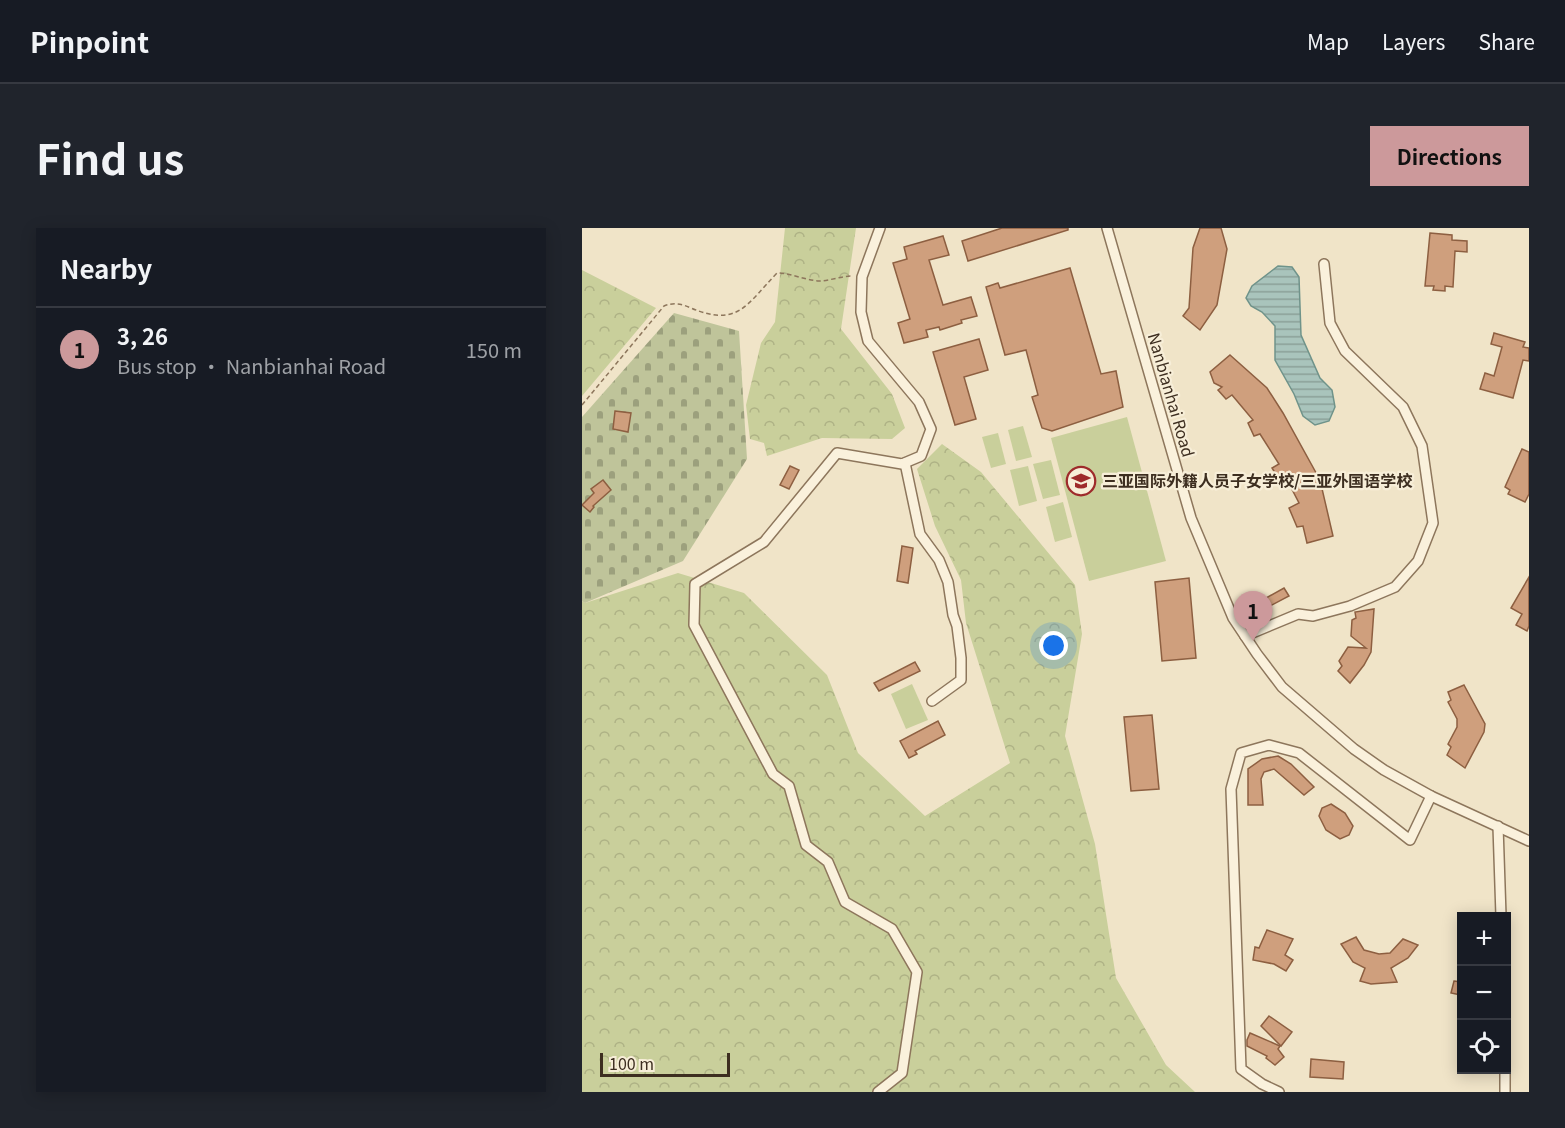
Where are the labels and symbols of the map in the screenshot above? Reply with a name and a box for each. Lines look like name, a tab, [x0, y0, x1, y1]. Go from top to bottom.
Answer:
street label: Nanbianhai Road	[1143, 330, 1201, 460]
school or university icon: 三亚国际外籍人员子女学校/三亚外国语学校	[1065, 465, 1097, 497]
place label: 三亚国际外籍人员子女学校/三亚外国语学校	[1102, 468, 1413, 492]
pin: 1	[1234, 592, 1272, 641]
your location	[1039, 631, 1068, 660]
scale bar	[600, 1050, 730, 1078]

